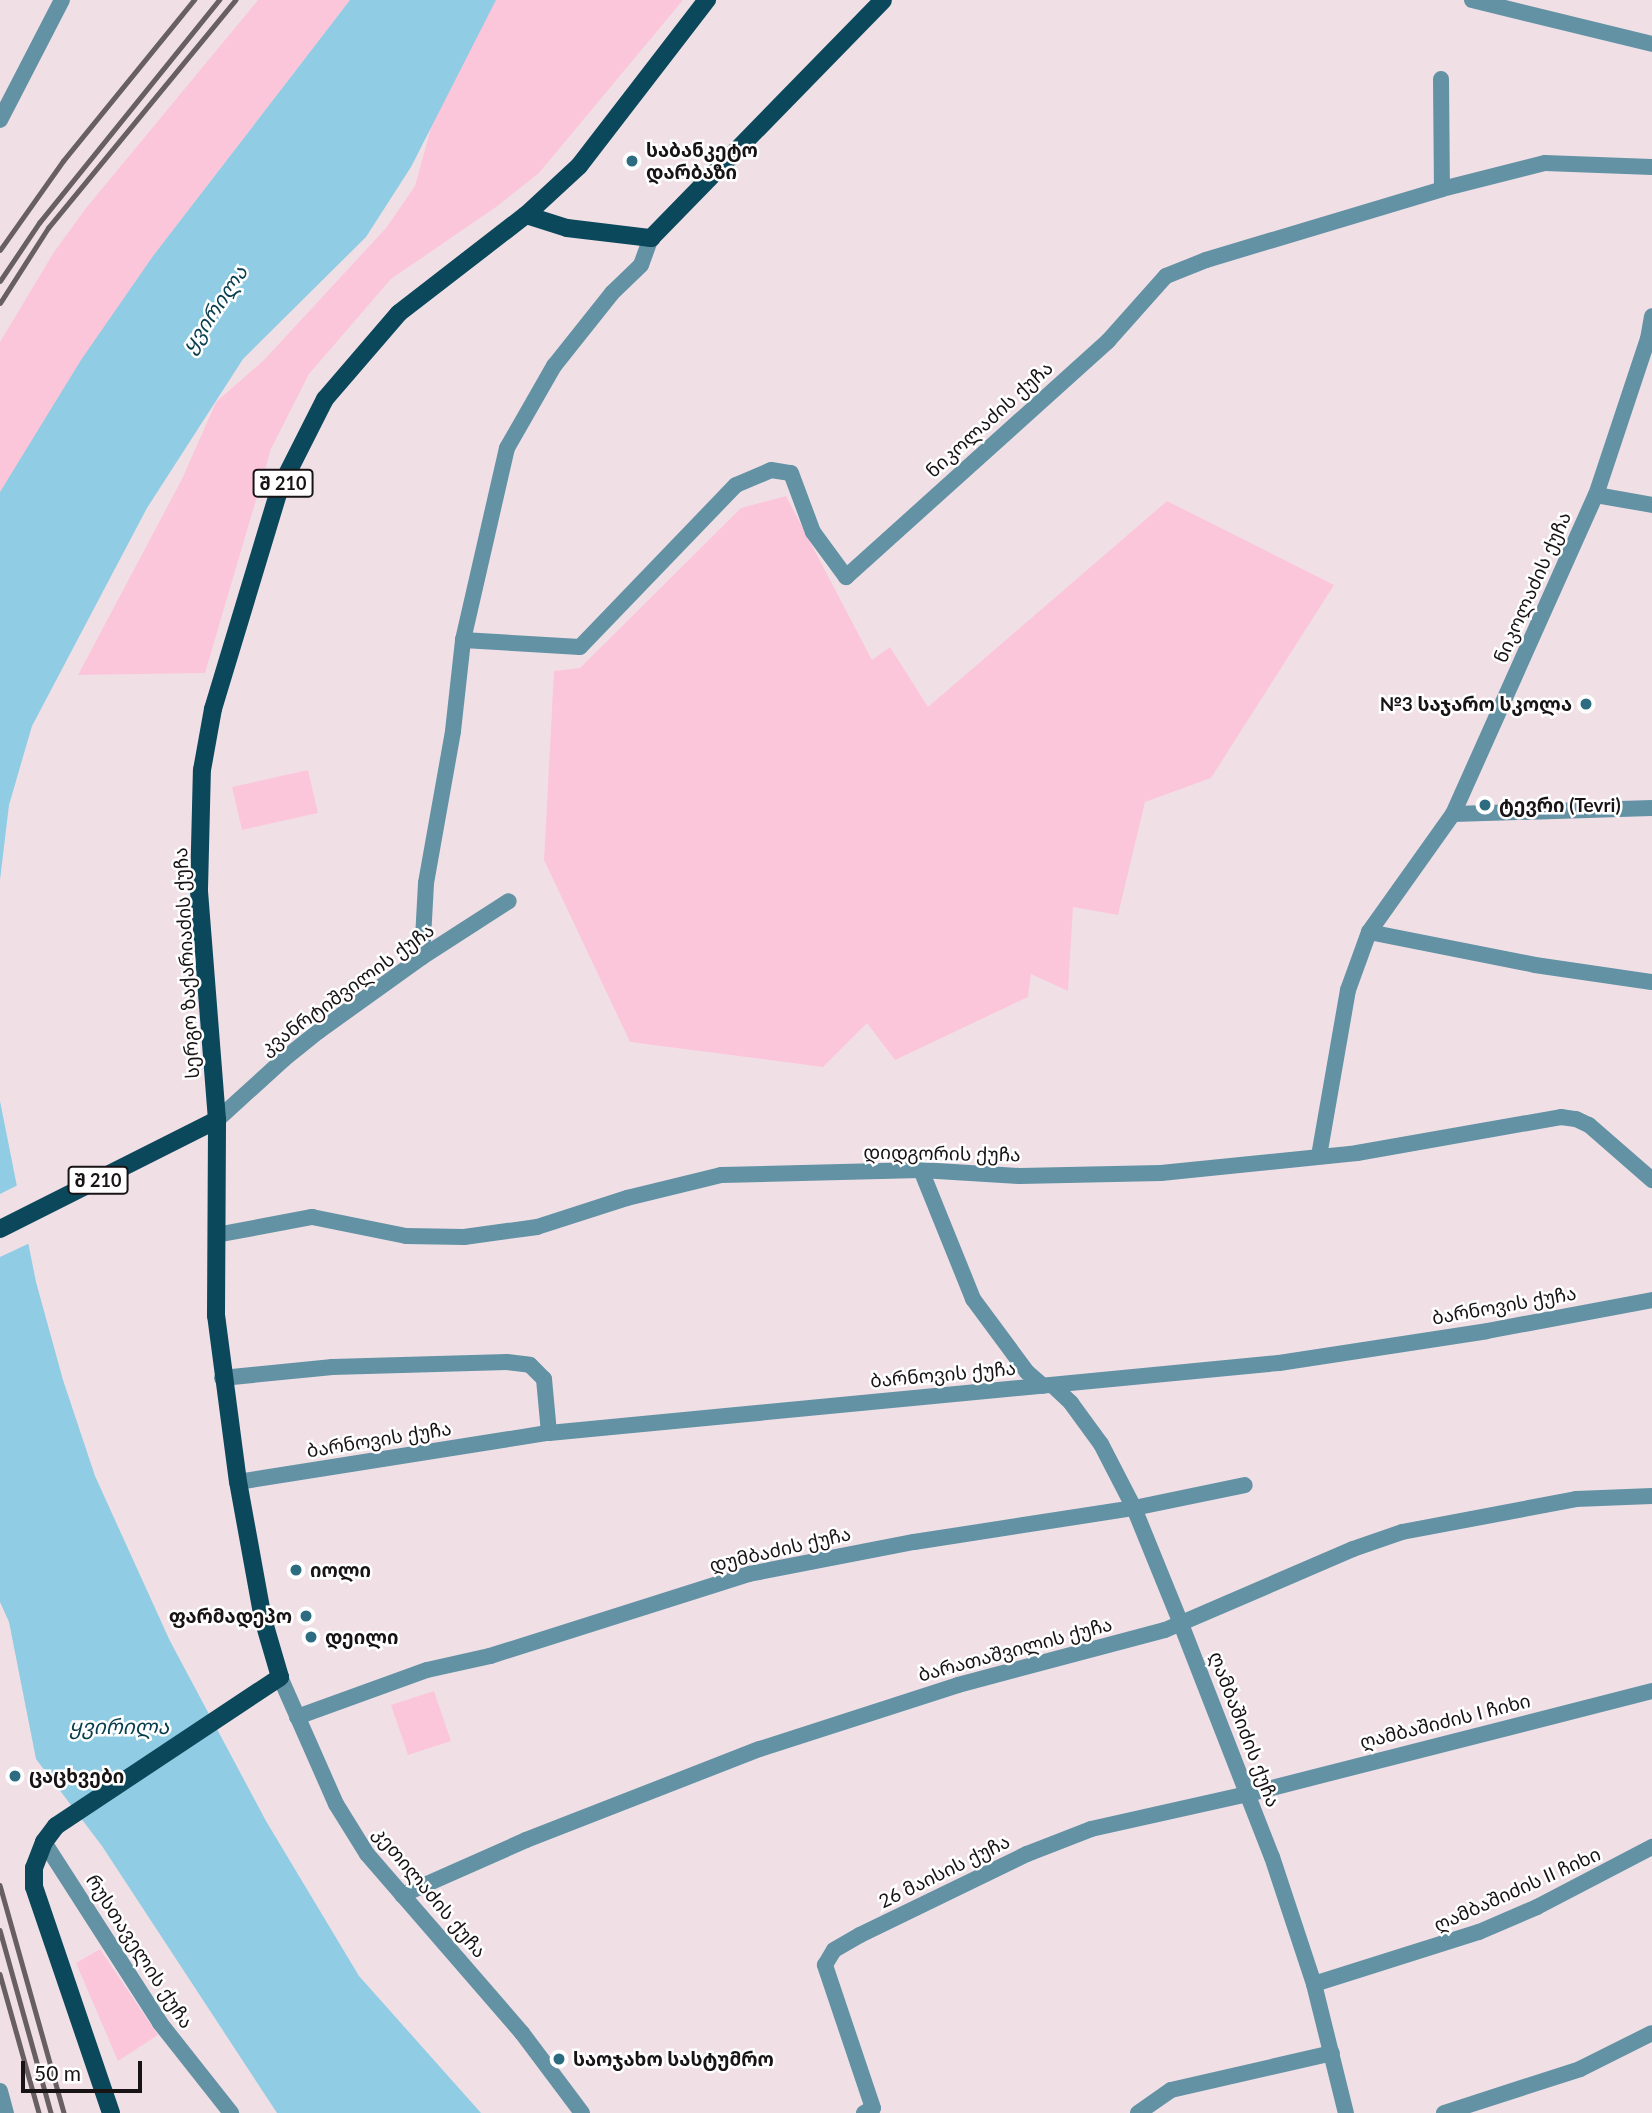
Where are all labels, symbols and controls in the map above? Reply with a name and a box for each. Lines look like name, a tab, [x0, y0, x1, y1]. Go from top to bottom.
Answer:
place label: საბანკეტო დარბაზი	[646, 139, 758, 183]
marker: საბანკეტო დარბაზი	[624, 153, 640, 169]
water label: ყვირილა	[176, 261, 252, 357]
street label: ნიკოლაძის ქუჩა	[921, 356, 1057, 482]
road number: შ 210	[252, 468, 314, 498]
street label: ნიკოლაძის ქუჩა	[1488, 508, 1576, 666]
place label: №3 საჯარო სკოლა	[1379, 693, 1572, 715]
marker: №3 საჯარო სკოლა	[1578, 696, 1594, 712]
place label: ტევრი (Tevri)	[1499, 794, 1621, 816]
marker: ტევრი (Tevri)	[1477, 797, 1493, 813]
street label: სერგო ზაქარიაძის ქუჩა	[169, 847, 203, 1079]
street label: კვანრტიშვილის ქუჩა	[256, 918, 438, 1060]
street label: დიდგორის ქუჩა	[863, 1140, 1021, 1166]
road number: შ 210	[66, 1166, 130, 1195]
street label: ბარნოვის ქუჩა	[1430, 1281, 1578, 1329]
street label: ბარნოვის ქუჩა	[869, 1356, 1017, 1392]
street label: ბარნოვის ქუჩა	[305, 1416, 453, 1462]
street label: დუმბაძის ქუჩა	[707, 1522, 853, 1576]
place label: იოლი	[310, 1559, 371, 1581]
marker: იოლი	[288, 1562, 304, 1578]
place label: ფარმადეპო	[169, 1605, 292, 1627]
marker: ფარმადეპო	[298, 1608, 314, 1624]
street label: ბარათაშვილის ქუჩა	[915, 1612, 1115, 1686]
place label: დეილი	[325, 1626, 398, 1648]
marker: დეილი	[303, 1629, 319, 1645]
street label: ღამბაშიძის ქუჩა	[1205, 1648, 1285, 1810]
street label: ღამბაშიძის I ჩიხი	[1357, 1689, 1533, 1753]
water label: ყვირილა	[69, 1713, 169, 1739]
place label: ცაცხვები	[29, 1765, 124, 1787]
marker: ცაცხვები	[7, 1768, 23, 1784]
street label: კეთილაძის ქუჩა	[369, 1822, 491, 1962]
street label: 26 მაისის ქუჩა	[875, 1829, 1013, 1913]
street label: ღამბაშიძის II ჩიხი	[1430, 1842, 1604, 1936]
street label: რუსთაველის ქუჩა	[82, 1870, 198, 2032]
scale bar	[24, 2046, 145, 2090]
place label: საოჯახო სასტუმრო	[573, 2048, 774, 2070]
marker: საოჯახო სასტუმრო	[551, 2051, 567, 2067]
text: 50 m	[34, 2060, 81, 2085]

